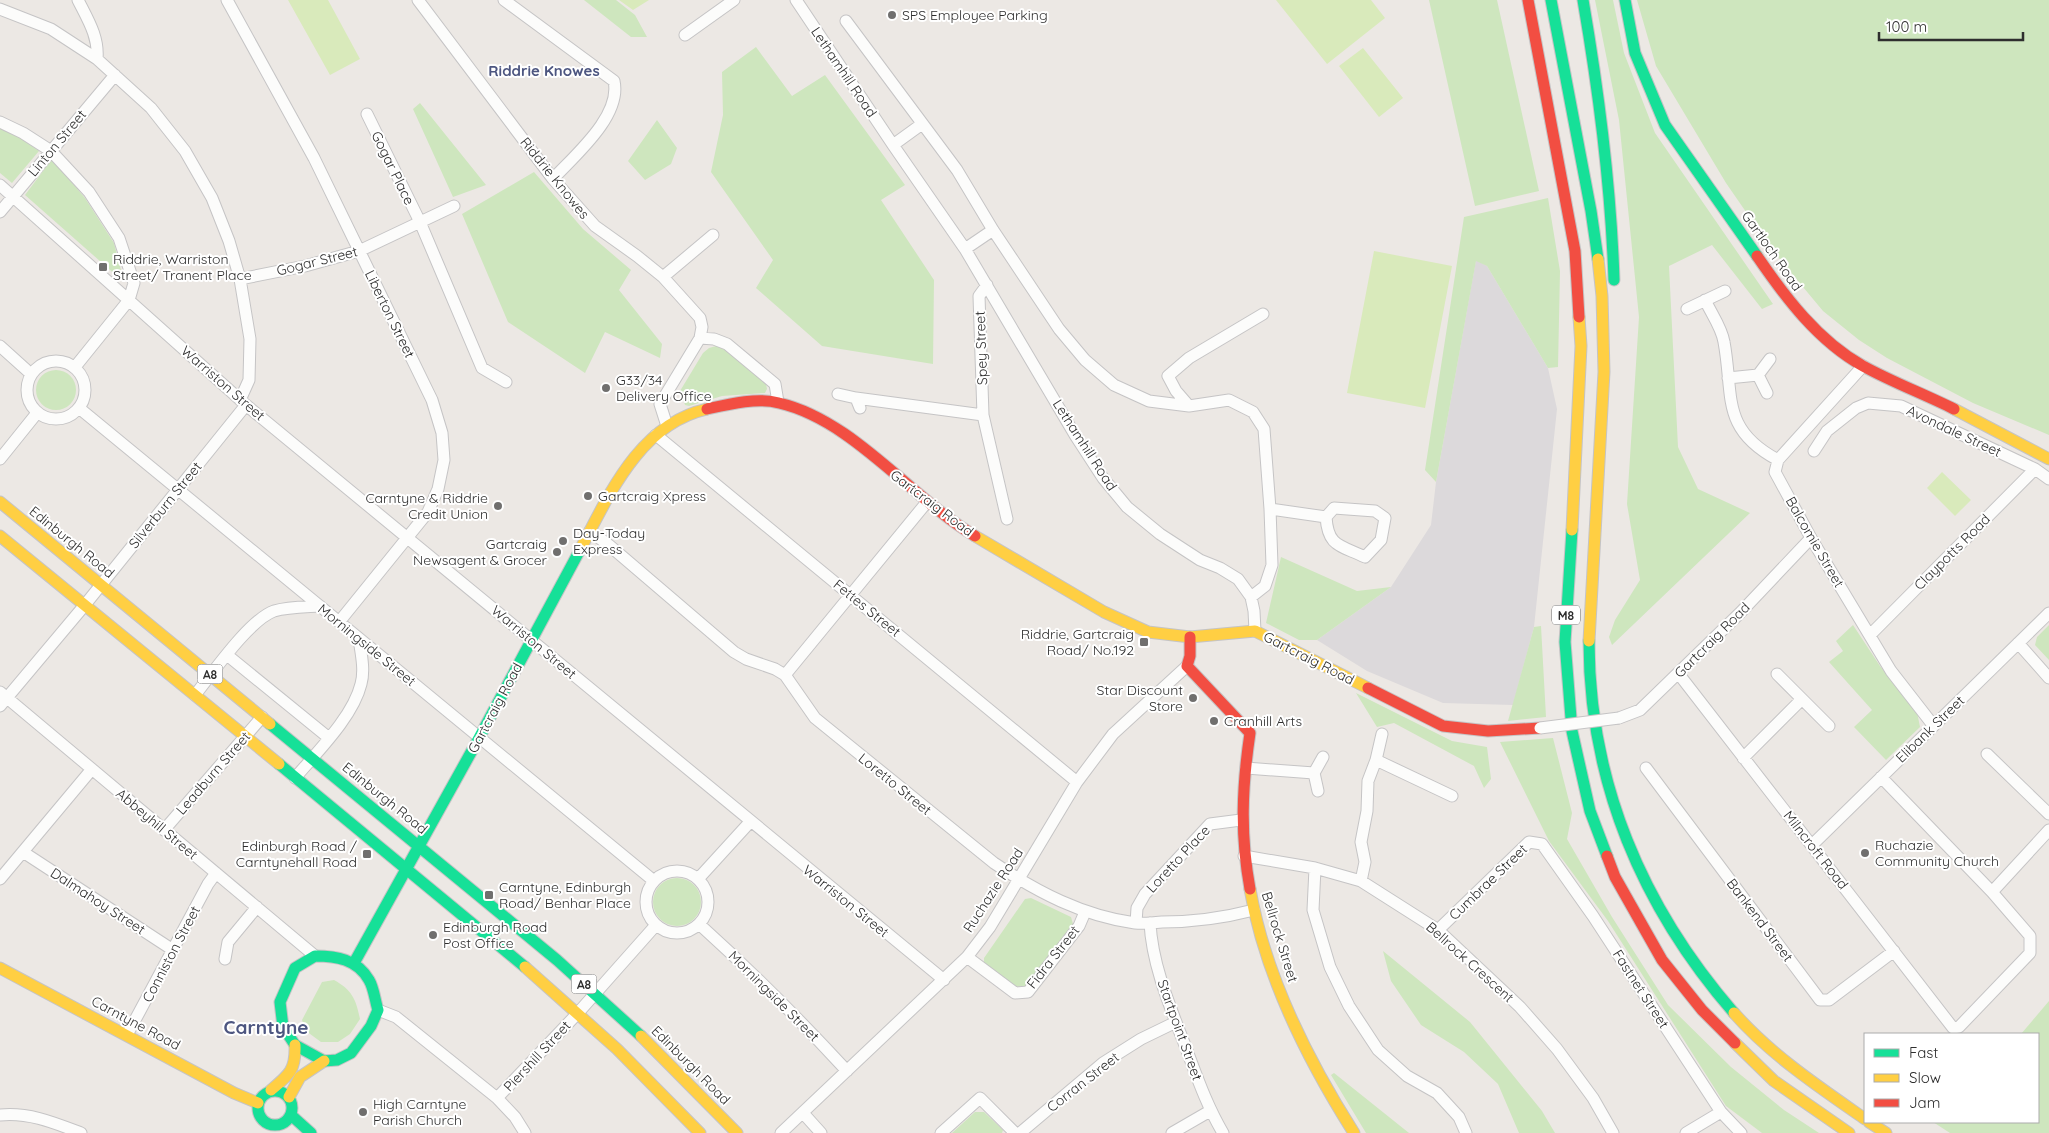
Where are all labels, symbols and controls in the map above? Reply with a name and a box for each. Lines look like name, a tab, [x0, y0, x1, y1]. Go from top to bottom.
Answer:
place label: SPS Employee Parking	[902, 6, 1048, 24]
marker: SPS Employee Parking	[886, 9, 898, 21]
scale bar	[1879, 10, 2023, 42]
text: 100 m	[1886, 17, 1927, 36]
street label: Lethamhill Road	[807, 23, 881, 121]
district label: Riddrie Knowes	[488, 61, 600, 80]
street label: Linton Street	[24, 106, 90, 180]
street label: Gogar Place	[367, 128, 419, 208]
street label: Riddrie Knowes	[516, 133, 594, 223]
street label: Gartloch Road	[1738, 207, 1806, 295]
street label: Gogar Street	[275, 242, 360, 280]
place label: Riddrie, Warriston Street/ Tranent Place	[113, 250, 252, 284]
marker: Riddrie, Warriston Street/ Tranent Place	[97, 261, 109, 273]
street label: Liberton Street	[361, 267, 419, 361]
street label: Spey Street	[971, 310, 991, 385]
street label: Warriston Street	[177, 342, 269, 425]
place label: G33/34 Delivery Office	[616, 371, 712, 405]
marker: G33/34 Delivery Office	[600, 382, 612, 394]
street label: Lethamhill Road	[1049, 396, 1121, 494]
street label: Avondale Street	[1904, 401, 2005, 461]
street label: Silverburn Street	[125, 458, 206, 552]
street label: Gartcraig Road	[887, 466, 977, 540]
place label: Gartcraig Xpress	[598, 487, 706, 505]
place label: Carntyne & Riddrie Credit Union	[365, 489, 488, 523]
marker: Gartcraig Xpress	[582, 490, 594, 502]
street label: Balcomie Street	[1782, 493, 1848, 591]
marker: Carntyne & Riddrie Credit Union	[492, 500, 504, 512]
street label: Edinburgh Road	[26, 502, 118, 582]
street label: Claypotts Road	[1910, 510, 1994, 594]
place label: Day-Today Express	[573, 524, 645, 558]
place label: Gartcraig Newsagent & Grocer	[413, 535, 548, 569]
marker: Day-Today Express	[557, 535, 569, 547]
marker: Gartcraig Newsagent & Grocer	[551, 546, 563, 558]
street label: Fettes Street	[830, 575, 905, 641]
street label: Gartcraig Road	[1670, 598, 1754, 682]
street label: Morningside Street	[314, 600, 420, 690]
street label: Warriston Street	[488, 601, 580, 683]
road number: M8	[1552, 606, 1580, 624]
place label: Riddrie, Gartcraig Road/ No.192	[1021, 625, 1134, 659]
street label: Gartcraig Road	[1260, 627, 1358, 689]
marker: Riddrie, Gartcraig Road/ No.192	[1138, 636, 1150, 648]
street label: Gartcraig Road	[464, 660, 526, 756]
road number: A8	[198, 664, 222, 684]
place label: Star Discount Store	[1097, 681, 1183, 715]
marker: Star Discount Store	[1187, 692, 1199, 704]
street label: Elibank Street	[1892, 692, 1968, 766]
place label: Cranhill Arts	[1224, 712, 1302, 730]
marker: Cranhill Arts	[1208, 715, 1220, 727]
street label: Leadburn Street	[172, 728, 254, 818]
street label: Loretto Street	[855, 749, 935, 819]
street label: Edinburgh Road	[339, 758, 431, 838]
street label: Abbeyhill Street	[112, 785, 202, 864]
street label: Milncroft Road	[1780, 807, 1852, 893]
street label: Loretto Place	[1142, 821, 1214, 897]
place label: Ruchazie Community Church	[1875, 836, 1999, 870]
place label: Edinburgh Road / Carntynehall Road	[236, 837, 358, 871]
street label: Cumbrae Street	[1445, 840, 1531, 924]
street label: Ruchazie Road	[959, 844, 1027, 936]
marker: Ruchazie Community Church	[1859, 847, 1871, 859]
marker: Edinburgh Road / Carntynehall Road	[361, 848, 373, 860]
street label: Warriston Street	[799, 861, 893, 941]
street label: Dalmahoy Street	[47, 864, 149, 938]
street label: Bankend Street	[1723, 875, 1797, 965]
place label: Carntyne, Edinburgh Road/ Benhar Place	[499, 878, 631, 912]
marker: Carntyne, Edinburgh Road/ Benhar Place	[483, 889, 495, 901]
street label: Bellrock Street	[1258, 890, 1302, 985]
street label: Conniston Street	[138, 902, 204, 1005]
place label: Edinburgh Road Post Office	[443, 918, 547, 952]
street label: Bellrock Crescent	[1422, 918, 1518, 1006]
street label: Fidra Street	[1023, 922, 1083, 992]
marker: Edinburgh Road Post Office	[427, 929, 439, 941]
street label: Fastnet Street	[1609, 946, 1673, 1032]
street label: Morningside Street	[725, 947, 823, 1045]
road number: A8	[572, 974, 596, 994]
street label: Startpoint Street	[1153, 977, 1207, 1083]
street label: Carntyne Road	[88, 992, 184, 1054]
district label: Carntyne	[224, 1015, 308, 1039]
street label: Piershill Street	[499, 1017, 575, 1095]
street label: Edinburgh Road	[648, 1022, 734, 1108]
legend	[1864, 1033, 2039, 1123]
text: Fast	[1909, 1043, 1938, 1062]
street label: Corran Street	[1043, 1048, 1123, 1116]
text: Slow	[1909, 1068, 1941, 1087]
text: Jam	[1909, 1093, 1940, 1112]
place label: High Carntyne Parish Church	[373, 1095, 466, 1129]
marker: High Carntyne Parish Church	[357, 1106, 369, 1118]

